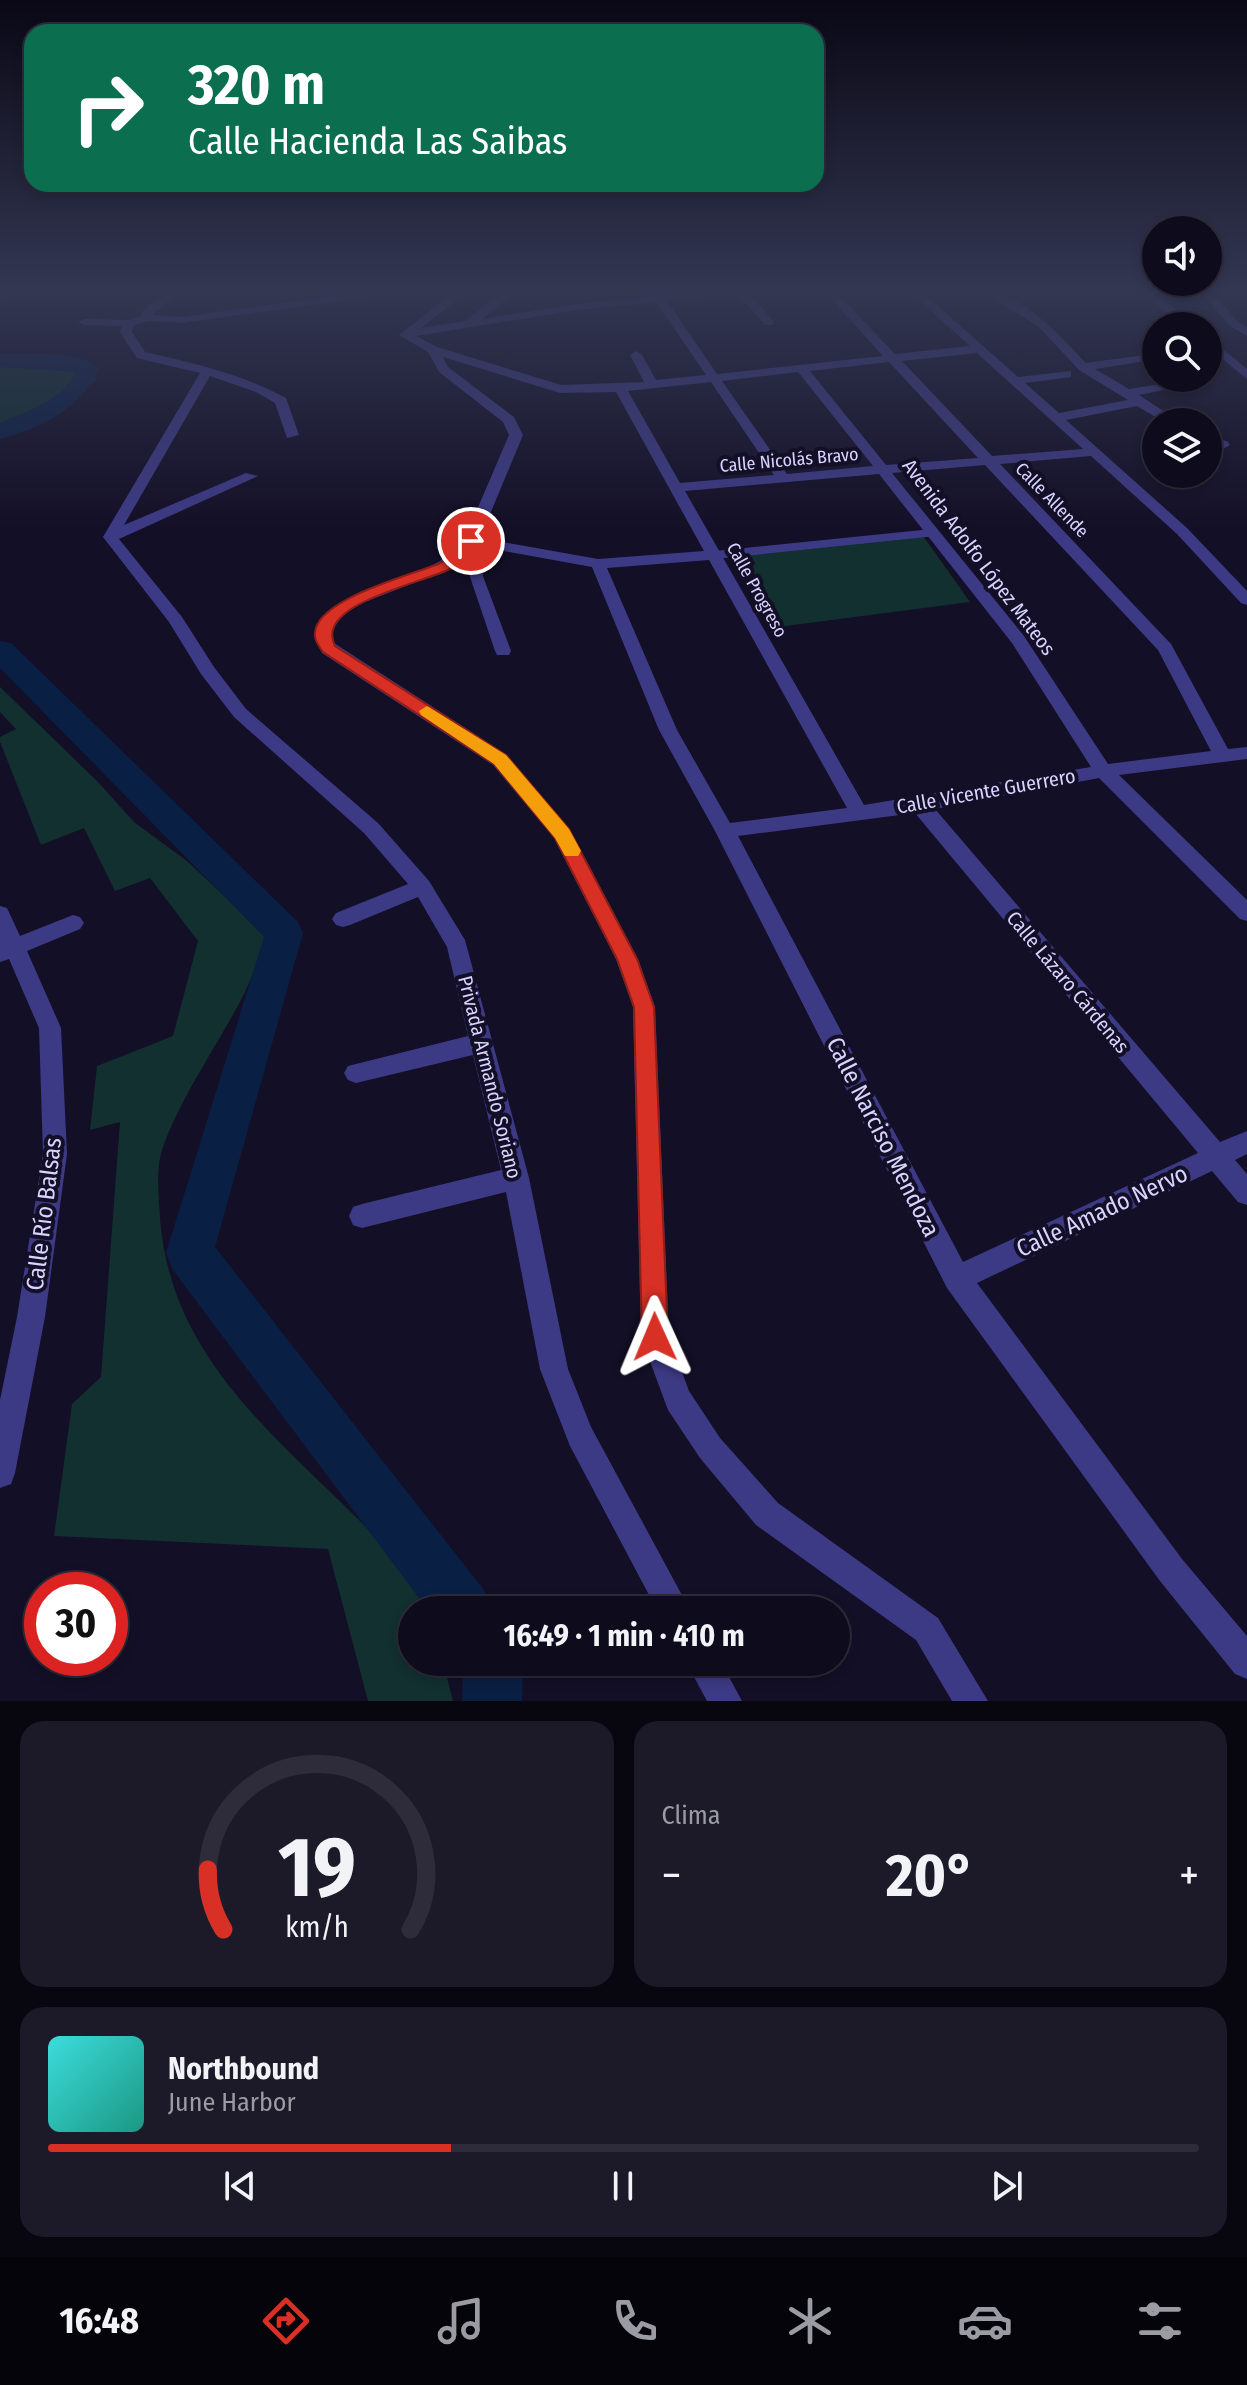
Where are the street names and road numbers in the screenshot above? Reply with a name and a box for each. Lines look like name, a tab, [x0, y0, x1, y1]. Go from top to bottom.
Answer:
street label: Calle Nicolás Bravo	[719, 443, 859, 477]
street label: Avenida Adolfo López Mateos	[897, 454, 1061, 660]
street label: Calle Allende	[1011, 458, 1093, 542]
street label: Calle Progreso	[722, 539, 792, 641]
street label: Calle Vicente Guerrero	[895, 763, 1077, 819]
street label: Calle Lázaro Cárdenas	[1002, 906, 1134, 1058]
street label: Privada Armando Soriano	[453, 973, 527, 1181]
street label: Calle Narciso Mendoza	[821, 1033, 945, 1241]
street label: Calle Río Balsas	[21, 1136, 67, 1292]
street label: Calle Amado Nervo	[1012, 1159, 1192, 1263]

